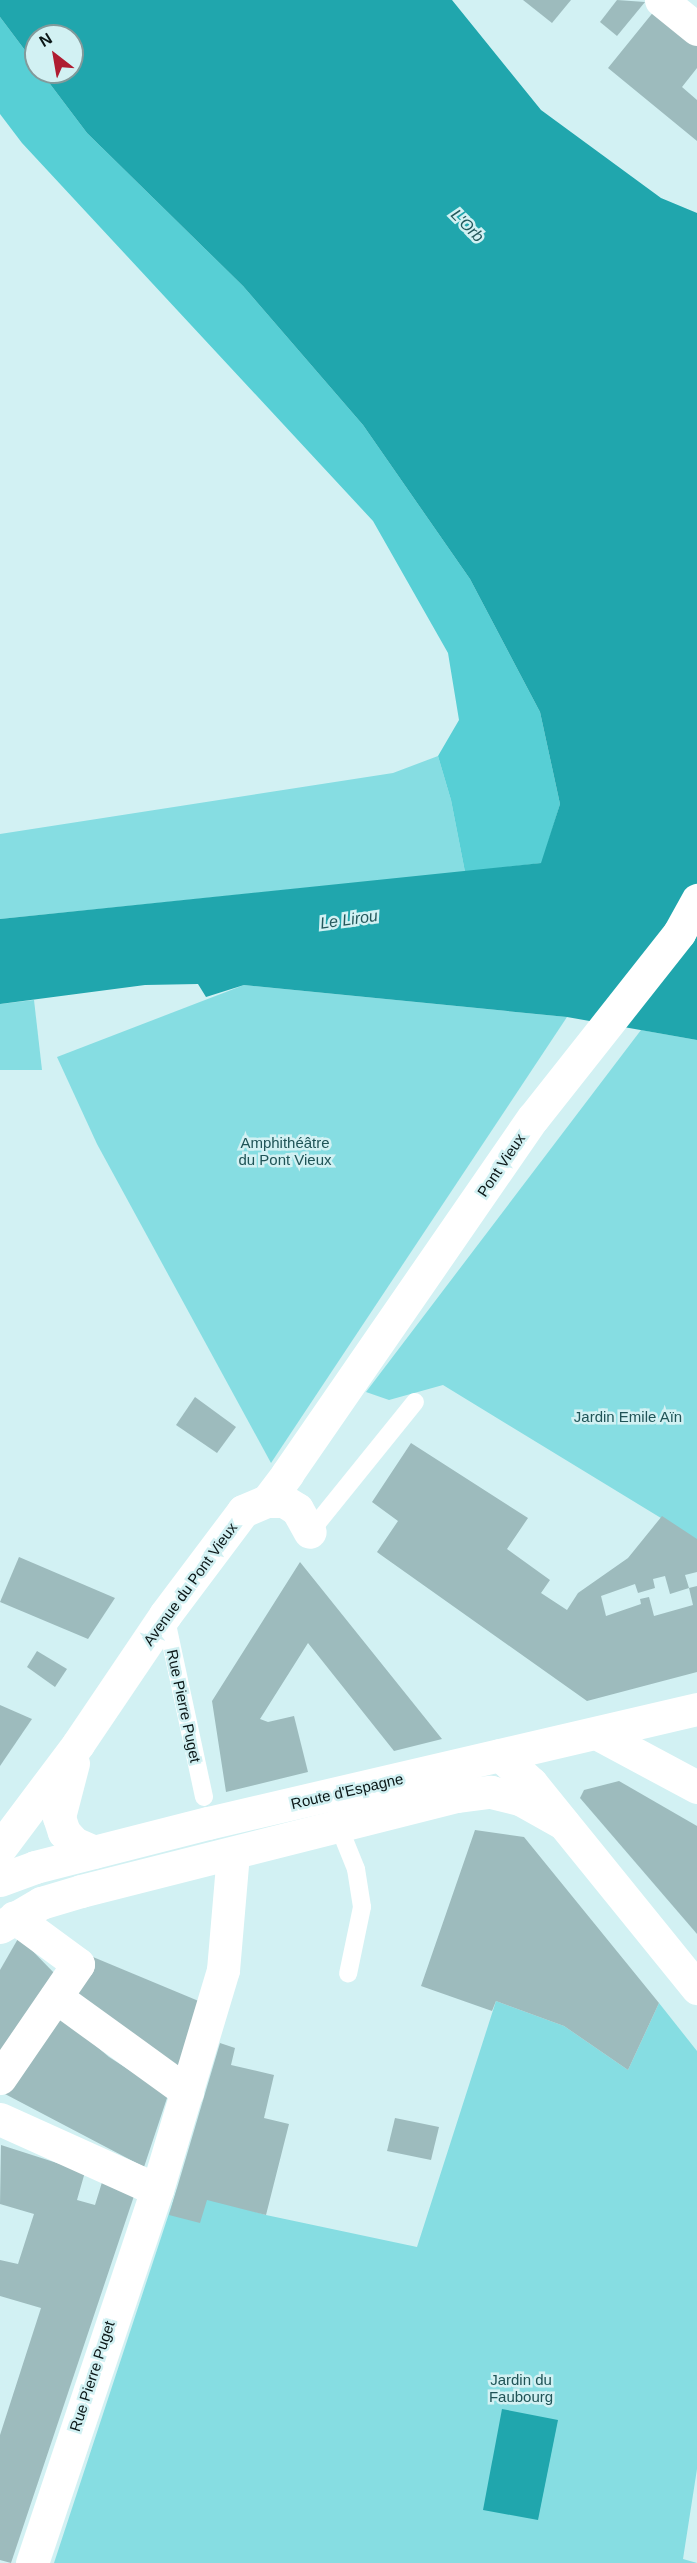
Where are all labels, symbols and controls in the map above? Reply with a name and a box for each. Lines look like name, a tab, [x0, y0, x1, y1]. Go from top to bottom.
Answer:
north arrow	[24, 24, 84, 84]
text: N	[36, 30, 55, 50]
water label: L'Orb	[447, 206, 487, 246]
water label: Le Lirou	[319, 906, 379, 934]
street label: Pont Vieux	[473, 1130, 529, 1200]
park label: Amphithéâtre du Pont Vieux	[238, 1133, 332, 1168]
park label: Jardin Emile Aïn	[573, 1408, 683, 1426]
street label: Avenue du Pont Vieux	[139, 1519, 241, 1649]
street label: Rue Pierre Puget	[163, 1648, 205, 1764]
street label: Route d'Espagne	[289, 1769, 405, 1813]
street label: Rue Pierre Puget	[66, 2319, 118, 2433]
park label: Jardin du Faubourg	[489, 2370, 553, 2405]

